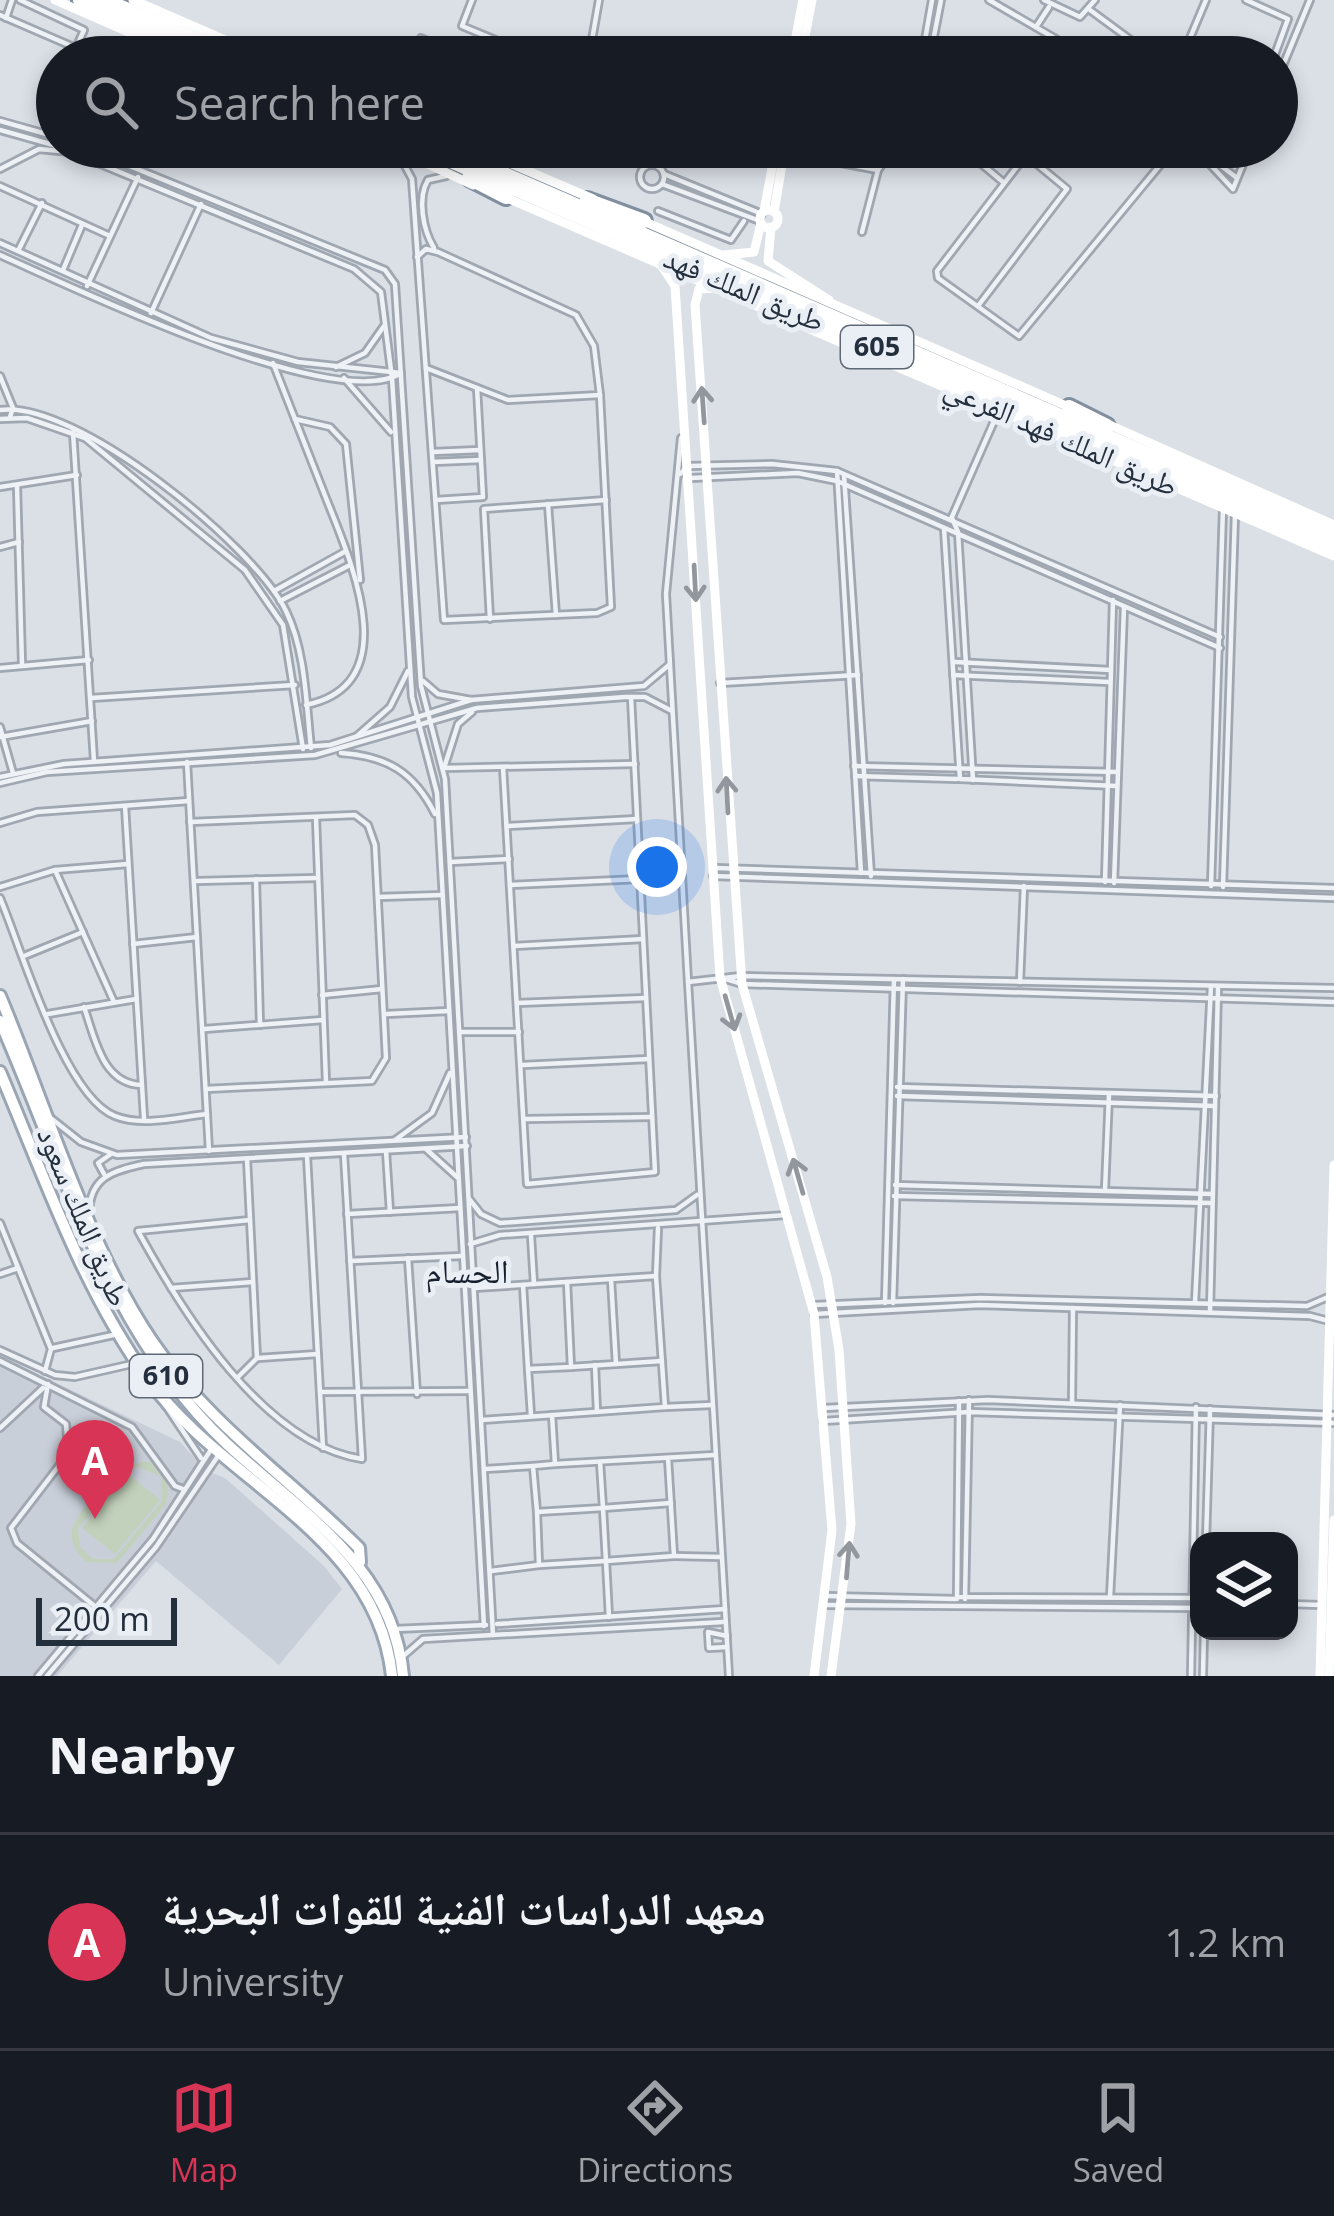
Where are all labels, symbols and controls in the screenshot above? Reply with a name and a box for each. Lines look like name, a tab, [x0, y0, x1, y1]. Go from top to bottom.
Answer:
search box	[36, 36, 1298, 168]
icon: search	[78, 69, 144, 135]
text: Search here	[174, 72, 425, 133]
street label: طريق الملك فهد	[658, 236, 831, 341]
road number: 605	[841, 326, 913, 368]
street label: طريق الملك فهد الفرعي	[937, 366, 1185, 510]
one-way arrow	[691, 386, 714, 425]
one-way arrow	[684, 563, 707, 602]
one-way arrow	[715, 776, 738, 815]
your location	[627, 837, 687, 897]
one-way arrow	[720, 993, 742, 1031]
street label: طريق الملك سعود	[28, 1120, 141, 1312]
one-way arrow	[785, 1158, 807, 1196]
district label: الحسام	[425, 1248, 509, 1293]
road number: 610	[130, 1355, 202, 1397]
pin: A	[56, 1420, 134, 1519]
map controls	[1190, 1532, 1298, 1640]
button: layers	[1190, 1532, 1298, 1640]
one-way arrow	[837, 1542, 860, 1581]
scale bar	[36, 1592, 177, 1645]
text: 200 m	[54, 1596, 150, 1641]
text: Nearby	[48, 1719, 235, 1789]
text: معهد الدراسات الفنية للقوات البحرية	[162, 1877, 766, 1938]
text: A	[74, 1915, 100, 1968]
text: 1.2 km	[1164, 1915, 1286, 1968]
text: University	[162, 1954, 343, 2007]
tab: Map	[170, 2075, 238, 2192]
tab: Directions	[577, 2075, 733, 2192]
tab: Saved	[1073, 2075, 1164, 2192]

